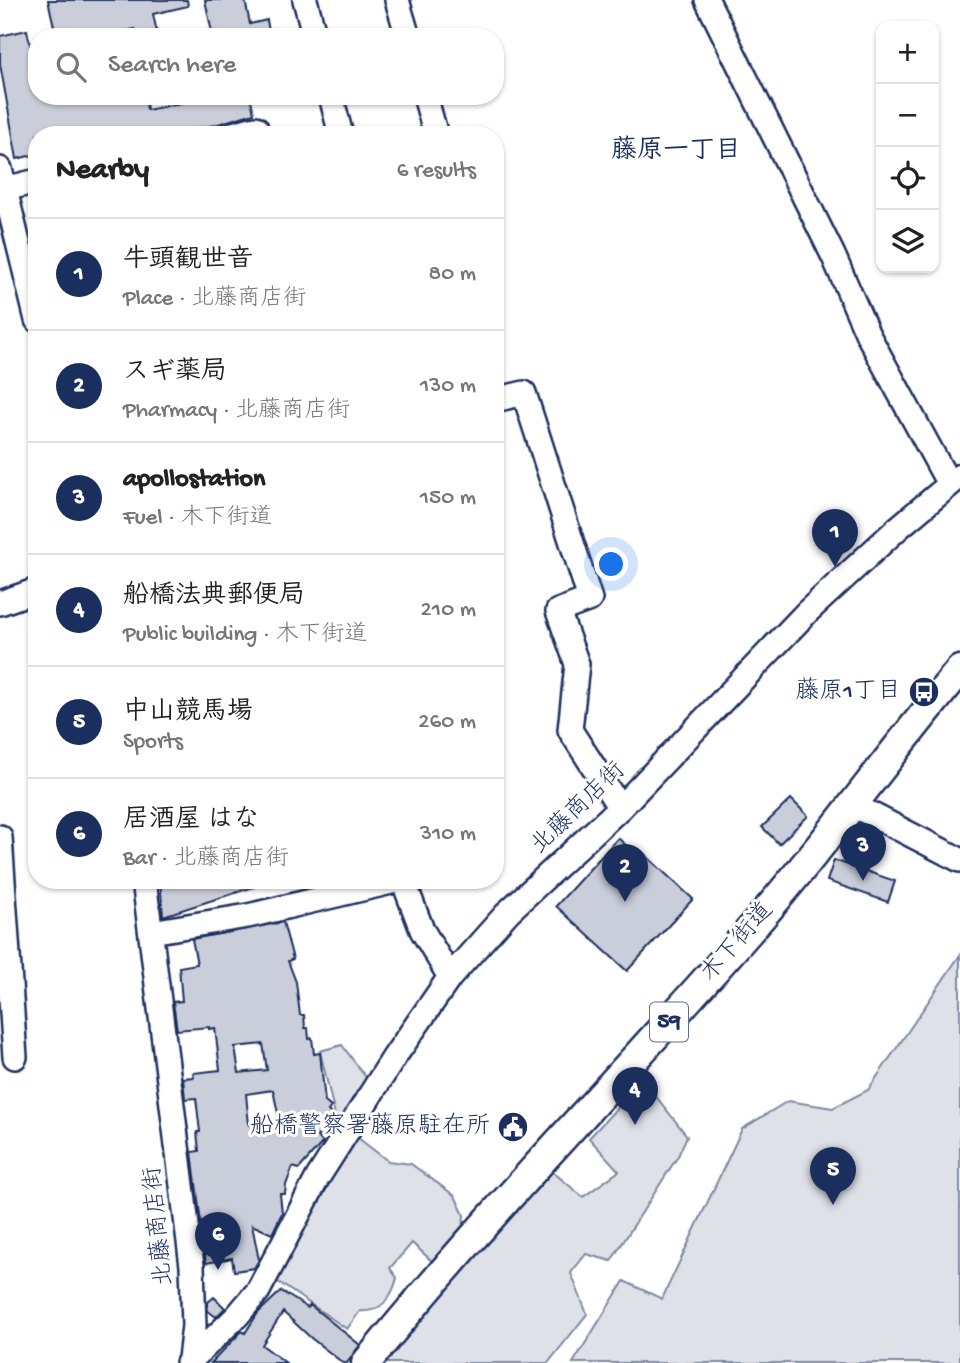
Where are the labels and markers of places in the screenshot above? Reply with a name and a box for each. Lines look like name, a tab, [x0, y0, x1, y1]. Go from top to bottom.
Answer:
pin: 1	[812, 509, 858, 567]
bus stop icon: 藤原1丁目	[907, 675, 941, 709]
place label: 藤原1丁目	[795, 677, 901, 707]
pin: 3	[840, 823, 886, 881]
pin: 2	[602, 844, 648, 902]
pin: 4	[612, 1067, 658, 1125]
public building icon: 船橋警察署藤原駐在所	[496, 1110, 530, 1144]
place label: 船橋警察署藤原駐在所	[250, 1112, 490, 1142]
pin: 5	[810, 1147, 856, 1205]
pin: 6	[195, 1212, 241, 1270]

